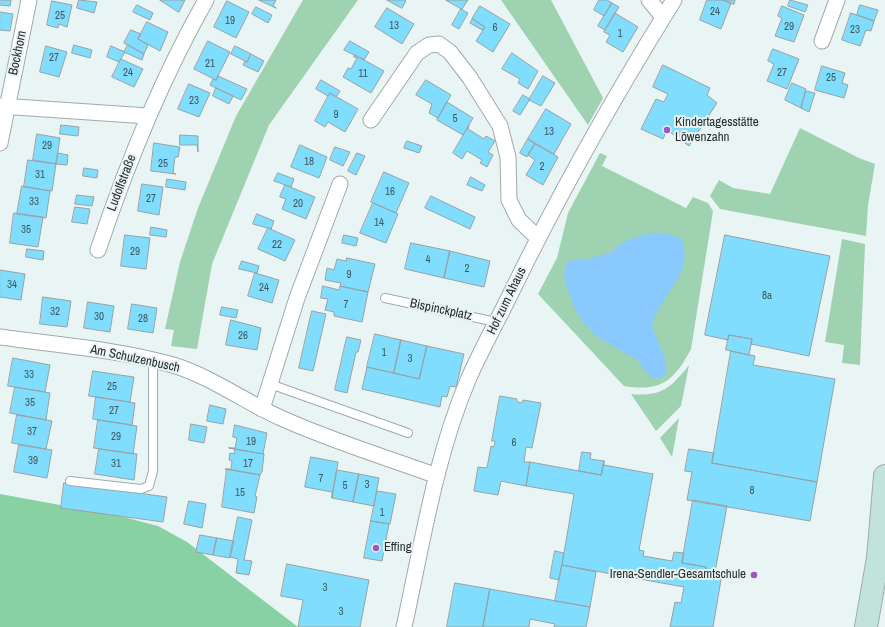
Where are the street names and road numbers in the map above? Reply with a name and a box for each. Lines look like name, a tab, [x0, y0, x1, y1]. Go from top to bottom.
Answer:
street label: Bockhorn	[6, 29, 30, 77]
street label: Ludolfstraße	[104, 153, 140, 213]
street label: Hof zum Ahaus	[484, 265, 530, 337]
street label: Bispinckplatz	[408, 296, 474, 324]
street label: Am Schulzenbusch	[89, 342, 181, 376]

